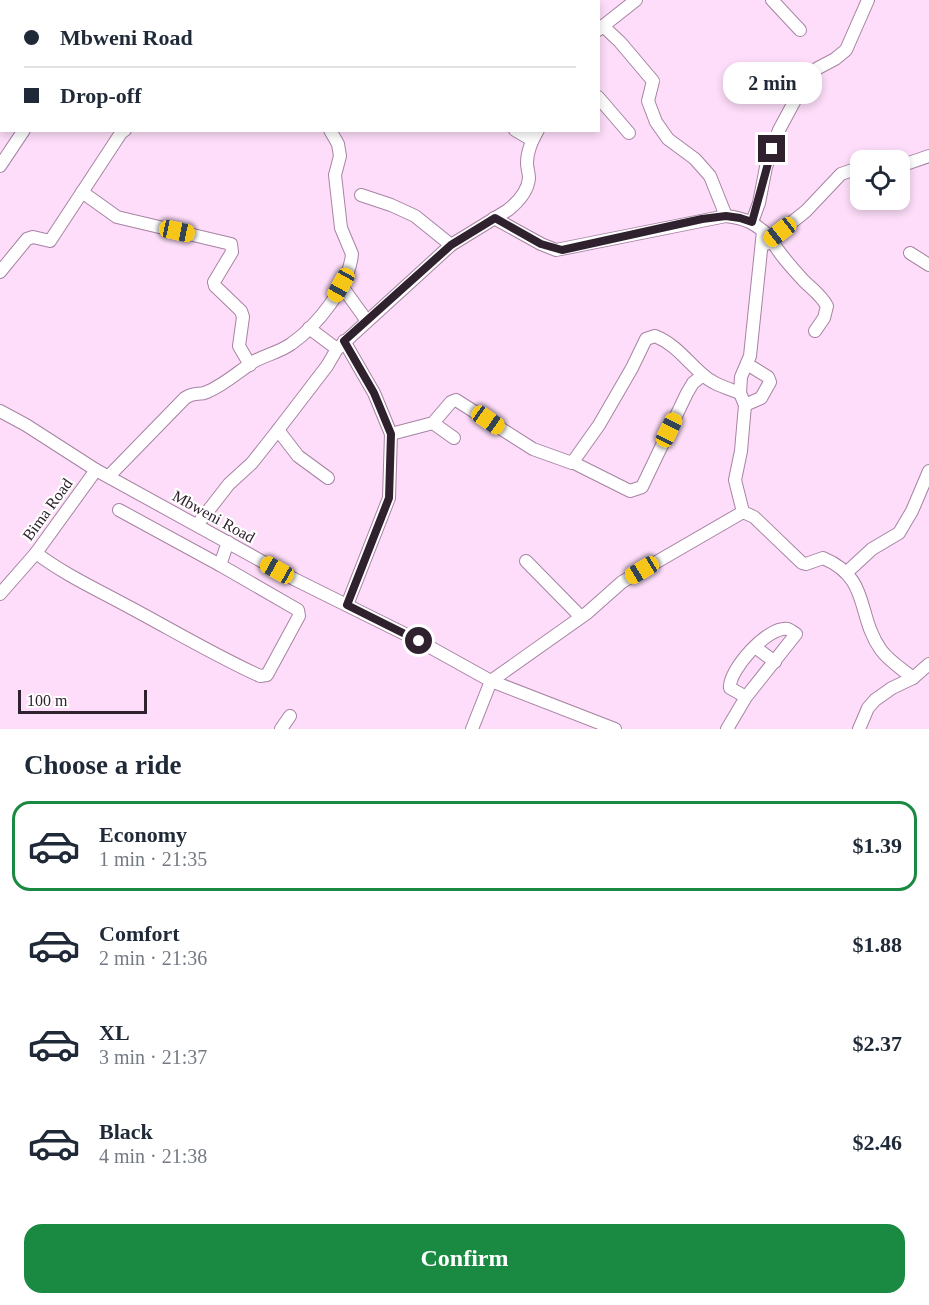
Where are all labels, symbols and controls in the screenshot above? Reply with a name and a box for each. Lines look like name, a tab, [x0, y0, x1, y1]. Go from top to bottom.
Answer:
text: Mbweni Road	[60, 25, 193, 50]
callout: 2 min	[722, 62, 822, 104]
text: 2 min	[748, 72, 797, 94]
text: Drop-off	[60, 83, 141, 108]
route end	[758, 135, 785, 162]
map controls	[850, 150, 910, 210]
button: locate	[850, 150, 910, 210]
car	[760, 214, 800, 250]
car	[158, 218, 196, 244]
car	[324, 265, 358, 305]
car	[468, 402, 508, 438]
car	[653, 410, 685, 450]
street label: Bima Road	[19, 475, 76, 544]
street label: Mbweni Road	[170, 487, 258, 546]
car	[257, 553, 297, 587]
car	[622, 553, 662, 587]
route start	[405, 627, 432, 654]
scale bar	[18, 687, 147, 714]
text: 100 m	[27, 692, 67, 709]
text: Choose a ride	[24, 750, 182, 780]
icon: car	[27, 819, 81, 873]
text: Economy	[99, 822, 187, 847]
text: $1.39	[853, 833, 902, 858]
text: 1 min · 21:35	[99, 848, 207, 870]
icon: car	[27, 918, 81, 972]
text: Comfort	[99, 921, 180, 946]
text: $1.88	[853, 932, 902, 957]
text: 2 min · 21:36	[99, 947, 207, 969]
icon: car	[27, 1017, 81, 1071]
text: XL	[99, 1020, 130, 1045]
text: $2.37	[853, 1031, 902, 1056]
text: 3 min · 21:37	[99, 1046, 207, 1068]
icon: car	[27, 1116, 81, 1170]
text: Black	[99, 1119, 153, 1144]
text: $2.46	[853, 1130, 902, 1155]
text: 4 min · 21:38	[99, 1145, 207, 1167]
button: Confirm	[24, 1224, 905, 1293]

